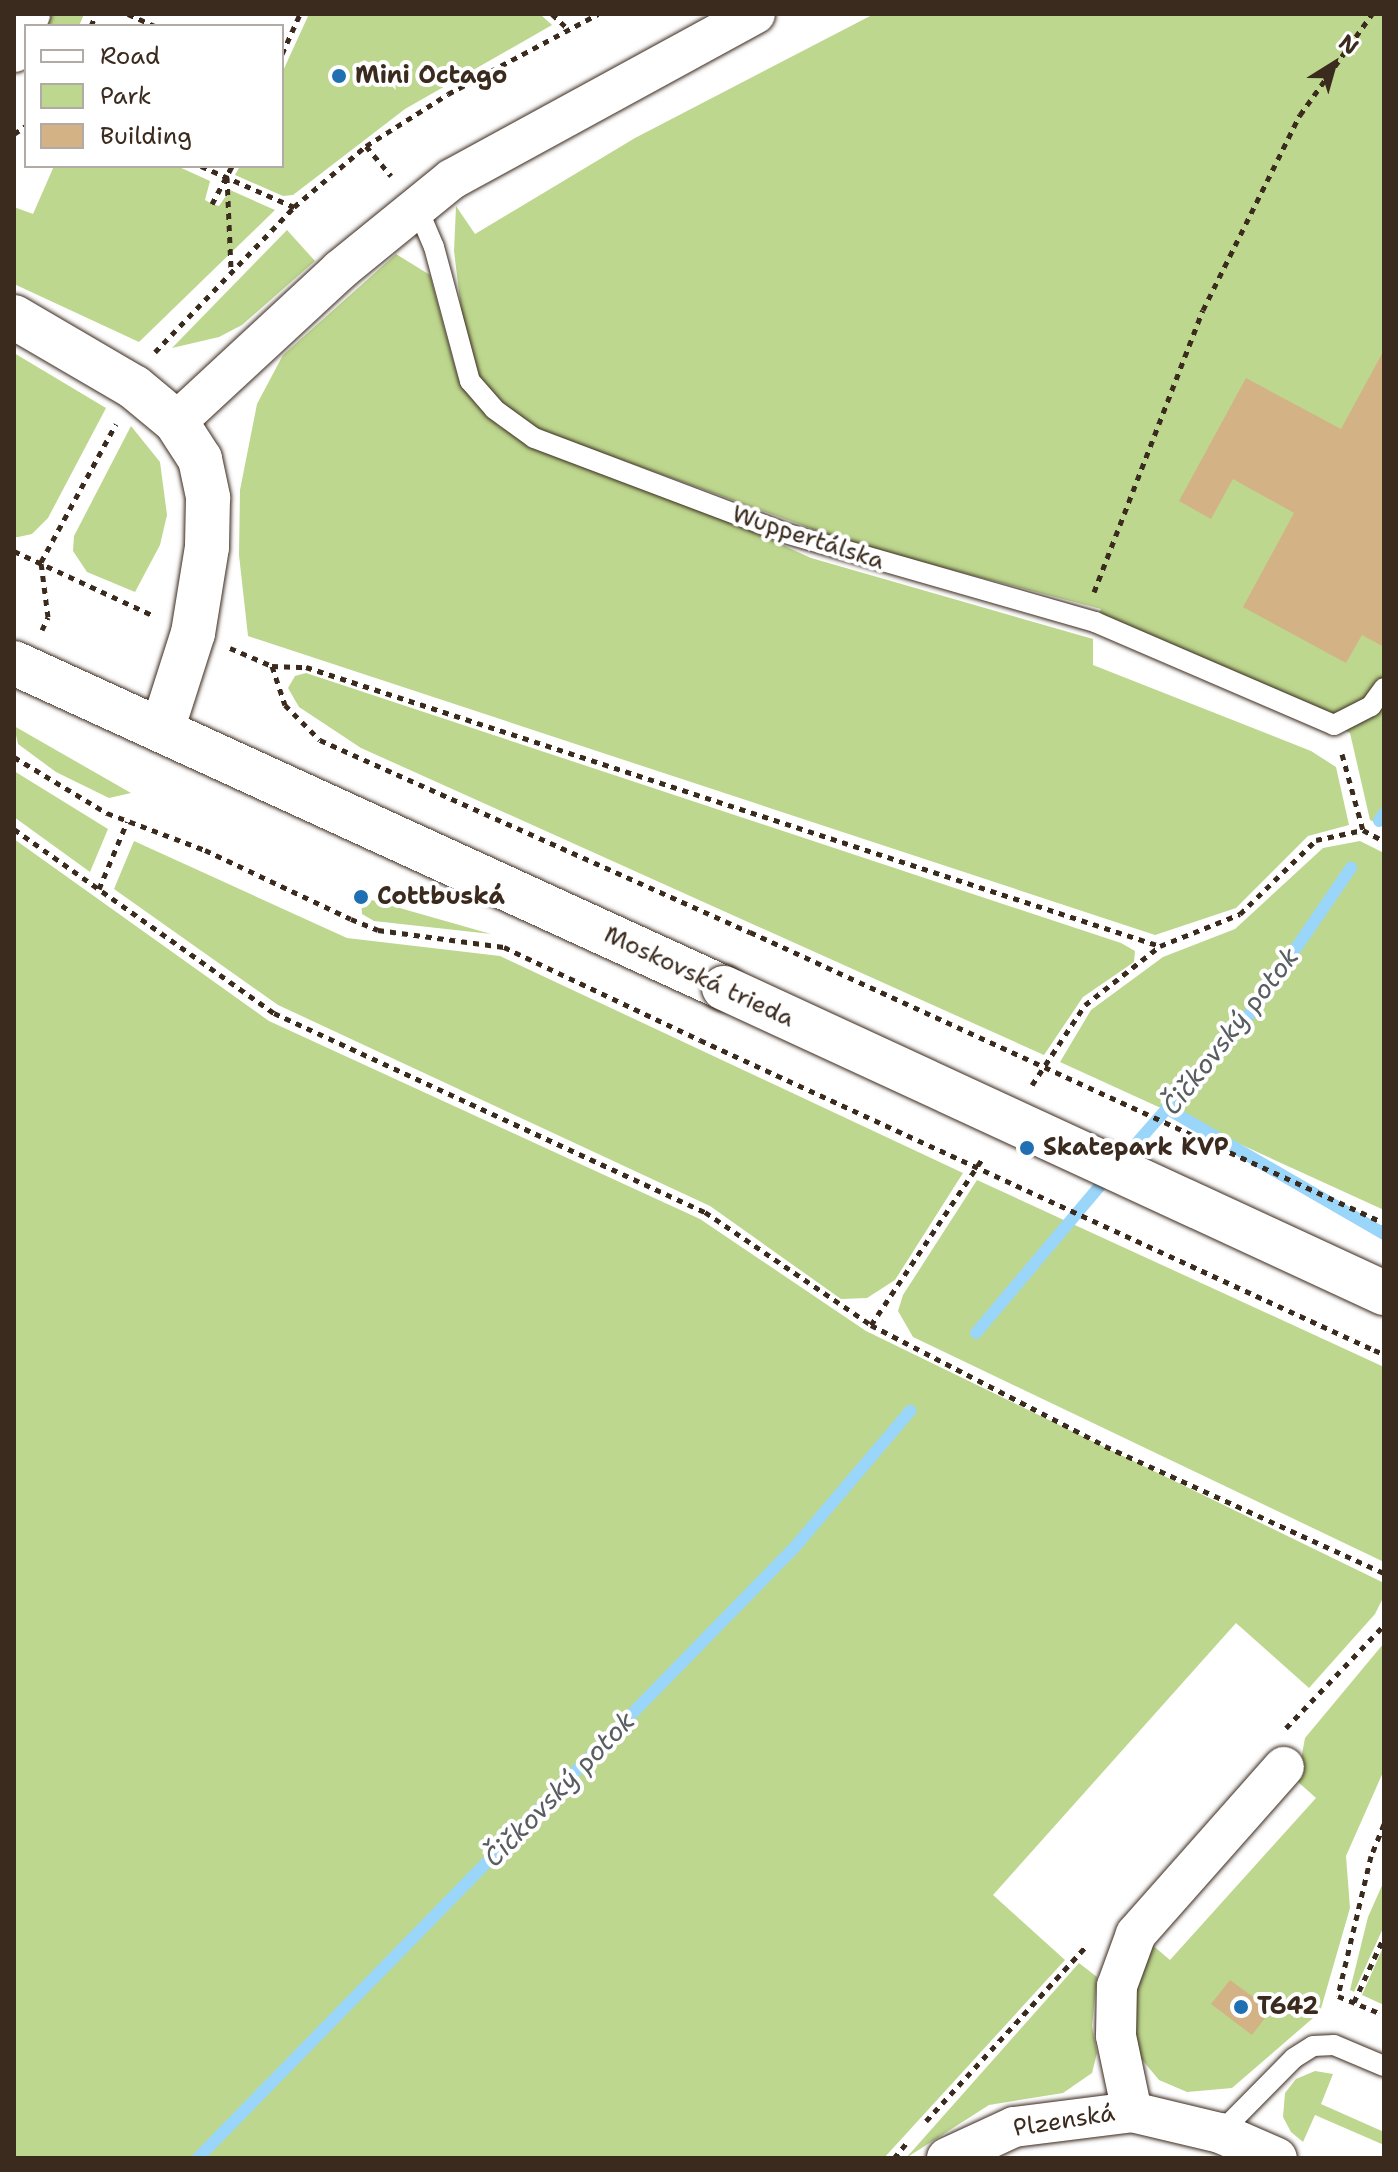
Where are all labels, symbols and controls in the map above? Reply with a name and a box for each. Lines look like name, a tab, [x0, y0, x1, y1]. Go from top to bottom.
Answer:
legend	[24, 24, 284, 168]
north arrow	[1294, 24, 1374, 104]
text: N	[1333, 28, 1364, 61]
text: Road	[100, 40, 160, 72]
place label: Mini Octago	[355, 62, 507, 90]
marker: Mini Octago	[330, 67, 348, 85]
text: Park	[100, 80, 152, 112]
text: Building	[100, 120, 192, 152]
street label: Wuppertálska	[728, 500, 888, 576]
place label: Cottbuská	[377, 883, 505, 911]
marker: Cottbuská	[352, 888, 370, 906]
street label: Moskovská trieda	[599, 920, 799, 1034]
water label: Čičkovský potok	[1155, 941, 1305, 1121]
place label: Skatepark KVP	[1043, 1134, 1229, 1162]
marker: Skatepark KVP	[1018, 1139, 1036, 1157]
water label: Čičkovský potok	[477, 1705, 641, 1873]
place label: T642	[1257, 1993, 1319, 2021]
marker: T642	[1232, 1998, 1250, 2016]
street label: Plzenská	[1011, 2099, 1117, 2143]

